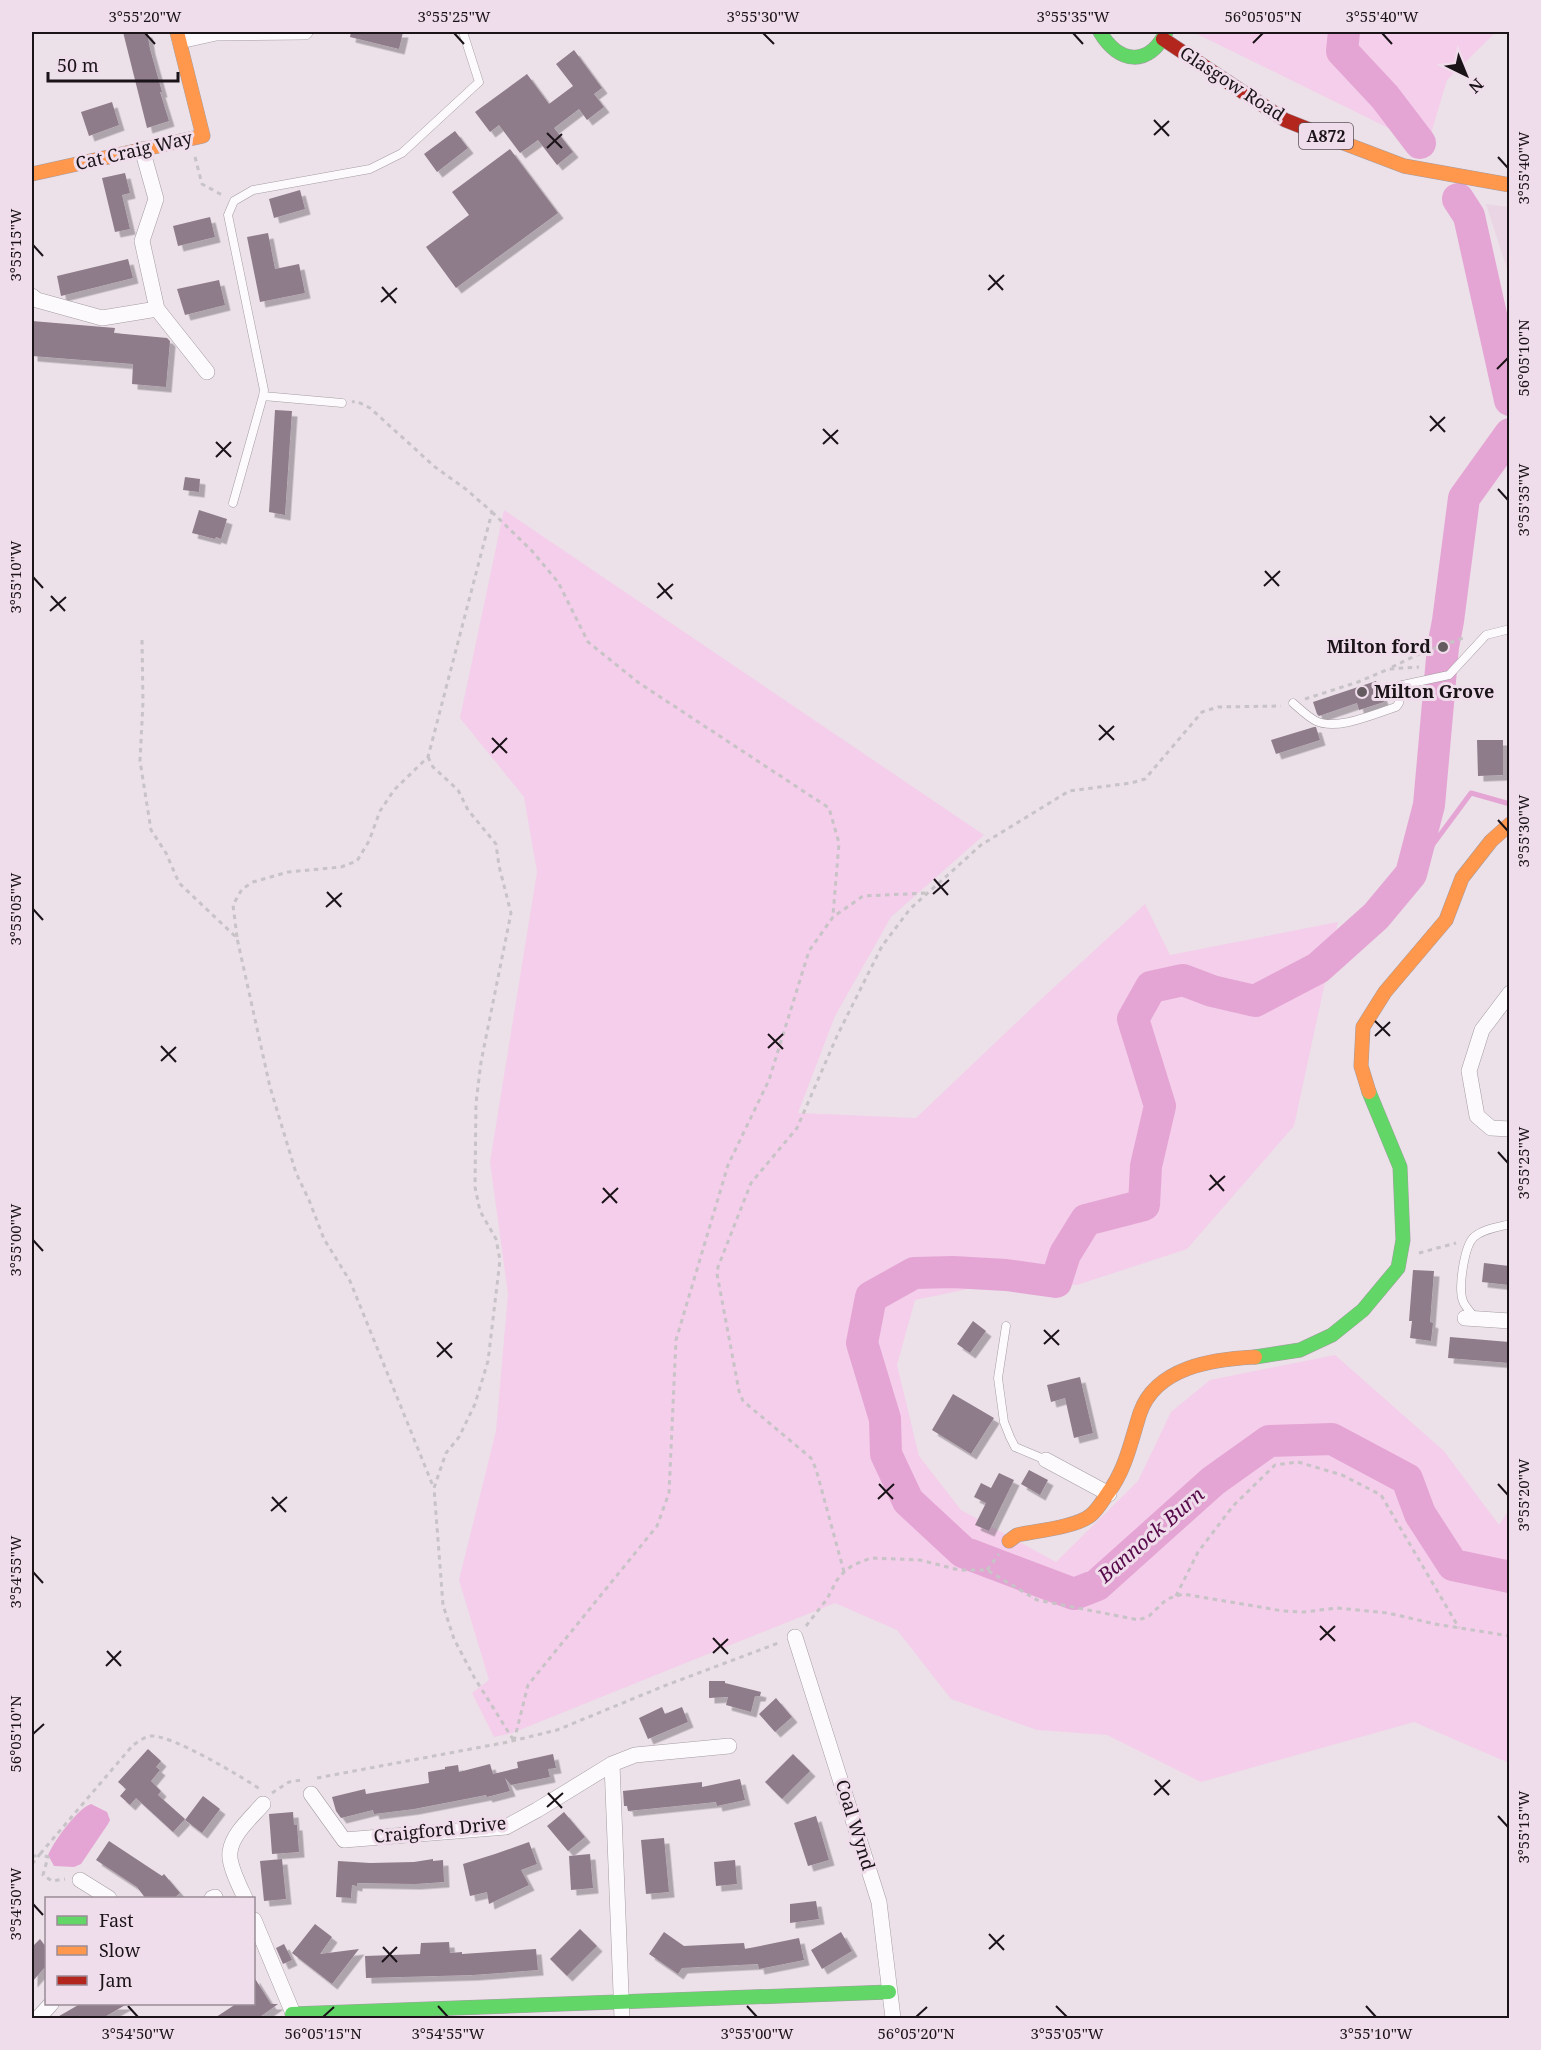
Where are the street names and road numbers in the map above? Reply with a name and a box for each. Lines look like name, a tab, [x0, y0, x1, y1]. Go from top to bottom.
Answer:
street label: Glasgow Road	[1176, 40, 1290, 126]
road number: A872	[1299, 123, 1353, 149]
street label: Cat Craig Way	[73, 125, 195, 175]
street label: Coal Wynd	[831, 1776, 881, 1873]
street label: Craigford Drive	[372, 1810, 507, 1848]

